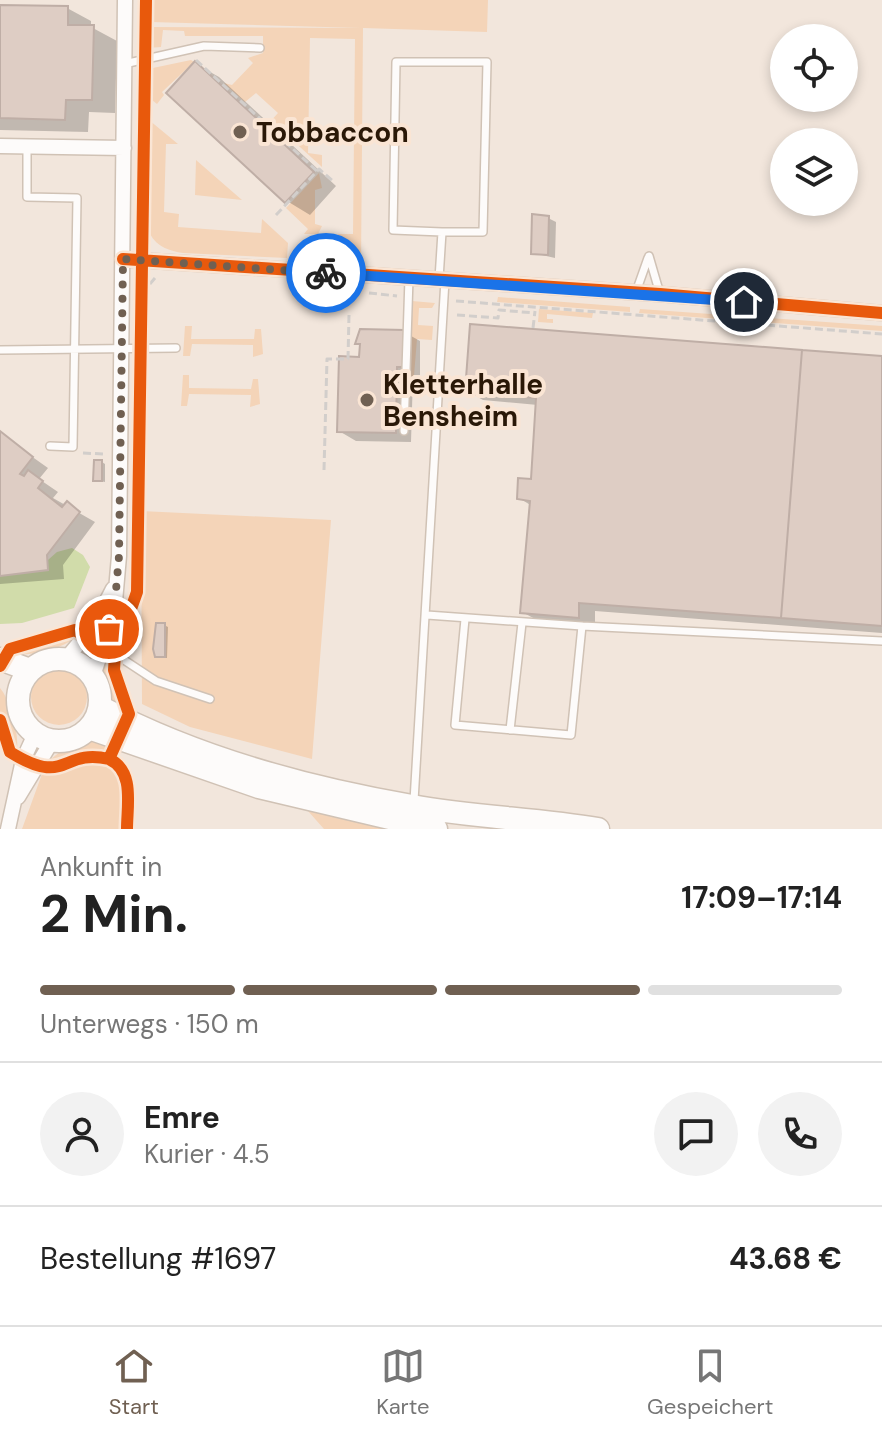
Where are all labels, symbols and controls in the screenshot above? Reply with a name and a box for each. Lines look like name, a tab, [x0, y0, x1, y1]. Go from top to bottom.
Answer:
map controls	[770, 24, 858, 216]
button: locate	[770, 24, 858, 112]
place label: Tobbaccon	[256, 114, 409, 151]
marker: Tobbaccon	[231, 123, 249, 141]
button: layers	[770, 128, 858, 216]
courier	[286, 233, 366, 313]
icon: bike	[304, 251, 348, 295]
pin	[710, 268, 778, 336]
icon: home	[722, 280, 766, 324]
place label: Kletterhalle Bensheim	[383, 366, 543, 435]
marker: Kletterhalle Bensheim	[358, 391, 376, 409]
pin	[75, 595, 143, 663]
icon: bag	[87, 607, 131, 651]
text: Ankunft in	[40, 850, 162, 884]
text: 17:09–17:14	[681, 878, 842, 917]
text: 2 Min.	[40, 880, 188, 948]
text: Unterwegs · 150 m	[40, 1007, 259, 1041]
button: person	[40, 1092, 124, 1176]
button: chat	[654, 1092, 738, 1176]
button: phone	[758, 1092, 842, 1176]
text: Emre	[144, 1098, 220, 1137]
text: Kurier · 4.5	[144, 1137, 270, 1171]
text: Bestellung #1697	[40, 1239, 276, 1278]
text: 43.68 €	[729, 1239, 842, 1278]
tab: Start	[109, 1344, 159, 1421]
tab: Karte	[376, 1344, 430, 1421]
tab: Gespeichert	[647, 1344, 773, 1421]

